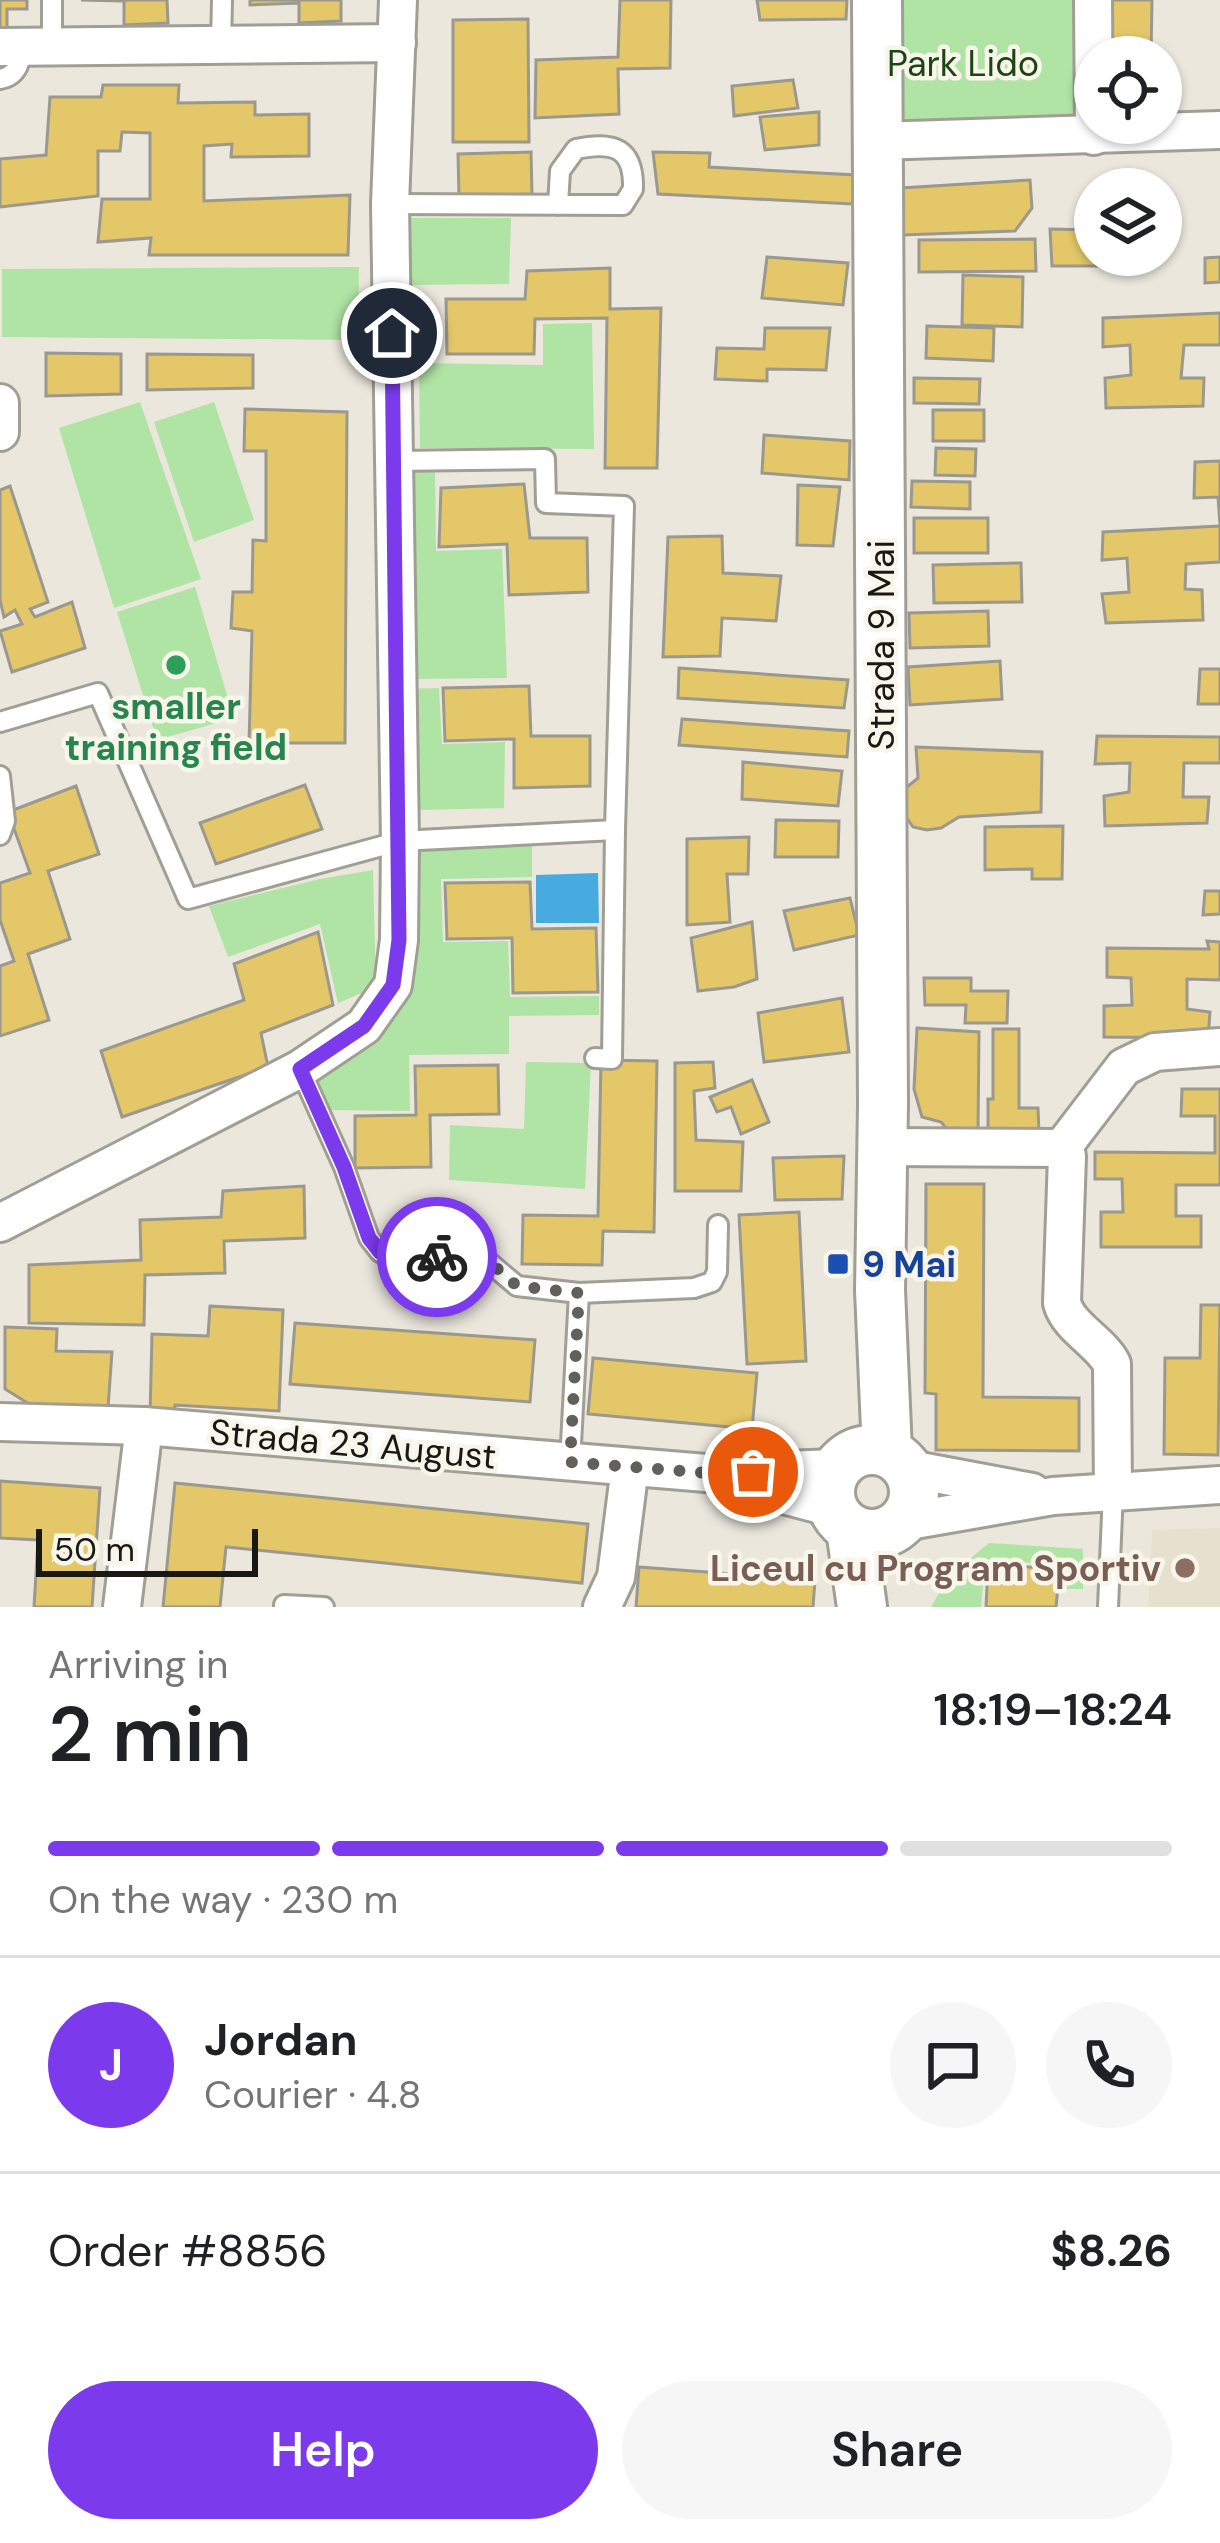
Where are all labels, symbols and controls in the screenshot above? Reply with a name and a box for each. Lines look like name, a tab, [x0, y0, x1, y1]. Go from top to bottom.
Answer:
map controls	[1074, 36, 1182, 276]
button: locate	[1074, 36, 1182, 144]
park label: Park Lido	[887, 40, 1039, 87]
button: layers	[1074, 168, 1182, 276]
pin	[341, 282, 443, 384]
icon: home	[359, 300, 425, 366]
street label: Strada 9 Mai	[858, 540, 905, 750]
marker: smaller training field	[163, 652, 189, 678]
place label: smaller training field	[65, 683, 287, 771]
courier	[377, 1197, 497, 1317]
icon: bike	[404, 1224, 470, 1290]
place label: 9 Mai	[862, 1241, 956, 1288]
marker: 9 Mai	[825, 1251, 851, 1277]
street label: Strada 23 August	[208, 1408, 498, 1480]
pin	[702, 1421, 804, 1523]
icon: bag	[720, 1439, 786, 1505]
scale bar	[36, 1523, 258, 1576]
text: 50 m	[54, 1528, 135, 1571]
place label: Liceul cu Program Sportiv	[710, 1545, 1161, 1592]
marker: Liceul cu Program Sportiv	[1172, 1555, 1198, 1581]
text: Arriving in	[48, 1639, 228, 1690]
text: 18:19–18:24	[934, 1680, 1172, 1739]
text: 2 min	[48, 1684, 252, 1785]
text: On the way · 230 m	[48, 1874, 398, 1925]
button: chat	[890, 2002, 1016, 2128]
button: phone	[1046, 2002, 1172, 2128]
text: Jordan	[204, 2010, 357, 2069]
text: J	[99, 2035, 123, 2094]
text: Courier · 4.8	[204, 2069, 421, 2120]
text: Order #8856	[48, 2221, 328, 2280]
text: $8.26	[1050, 2221, 1172, 2280]
button: Help	[48, 2381, 598, 2519]
button: Share	[622, 2381, 1172, 2519]

